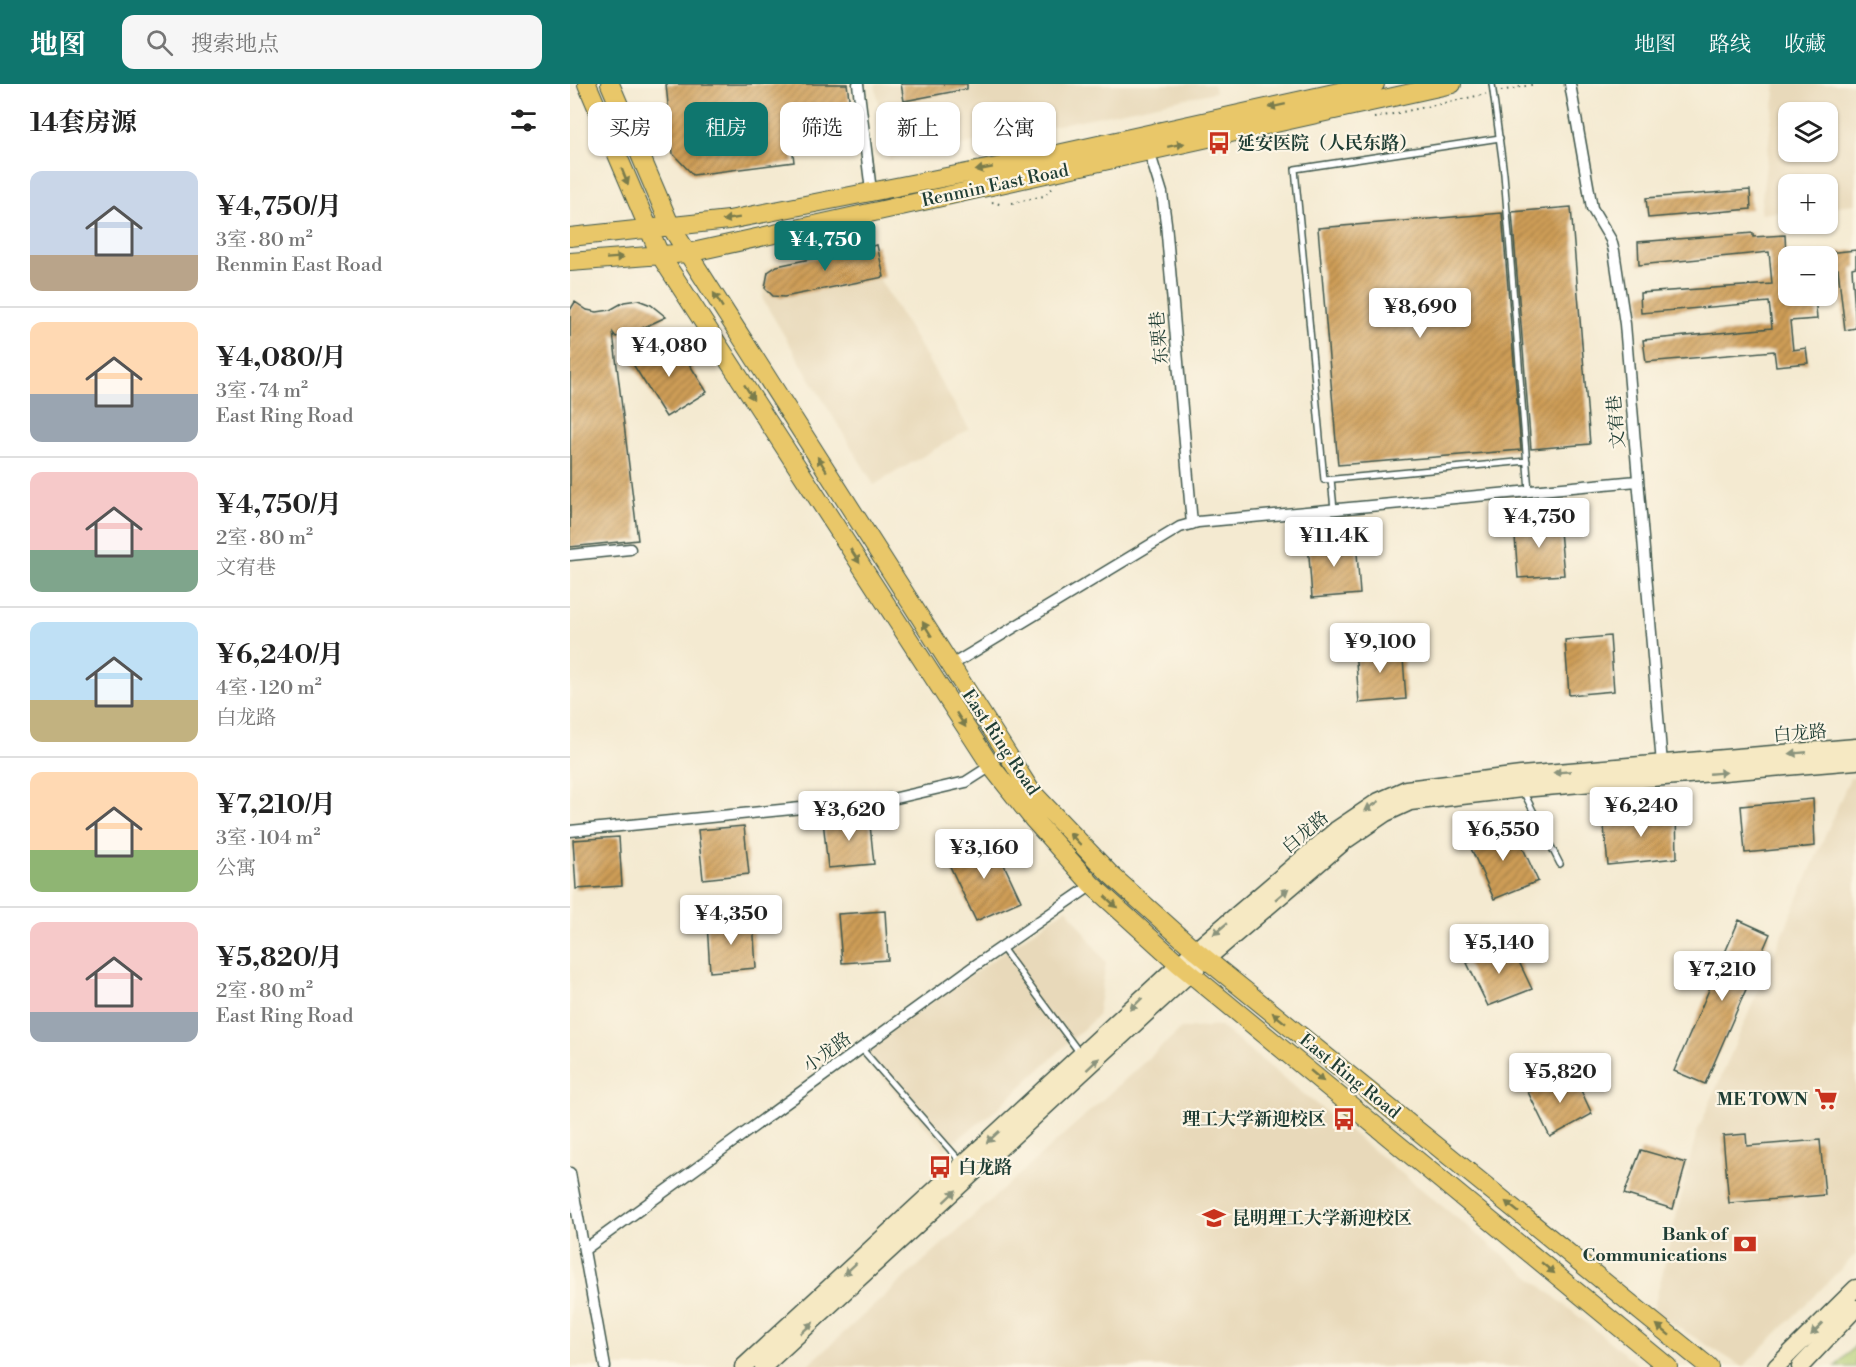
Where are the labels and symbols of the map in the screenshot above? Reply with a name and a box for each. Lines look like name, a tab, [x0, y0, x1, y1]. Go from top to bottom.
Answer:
one-way arrow	[1267, 101, 1286, 111]
bus stop icon: 延安医院（人民东路）	[1206, 130, 1232, 156]
place label: 延安医院（人民东路）	[1237, 132, 1417, 155]
one-way arrow	[1167, 140, 1186, 149]
street label: Renmin East Road	[920, 159, 1071, 212]
one-way arrow	[974, 165, 993, 174]
one-way arrow	[621, 168, 630, 186]
one-way arrow	[721, 215, 740, 224]
pin: ¥4,750	[776, 221, 874, 272]
one-way arrow	[605, 254, 624, 263]
pin: ¥8,690	[1371, 288, 1469, 339]
one-way arrow	[713, 292, 724, 308]
street label: 东栗巷	[1146, 310, 1173, 366]
pin: ¥4,080	[620, 327, 718, 378]
one-way arrow	[743, 384, 754, 401]
street label: 文宥巷	[1603, 394, 1630, 450]
one-way arrow	[817, 456, 828, 473]
pin: ¥4,750	[1490, 498, 1588, 549]
pin: ¥11.4K	[1285, 517, 1383, 568]
one-way arrow	[849, 548, 860, 564]
one-way arrow	[921, 621, 932, 637]
pin: ¥9,100	[1331, 623, 1429, 674]
street label: East Ring Road	[957, 685, 1045, 801]
one-way arrow	[955, 711, 967, 727]
street label: 白龙路	[1772, 720, 1828, 747]
one-way arrow	[1788, 748, 1807, 758]
one-way arrow	[1552, 767, 1571, 777]
one-way arrow	[1709, 768, 1728, 778]
pin: ¥6,240	[1592, 787, 1690, 838]
pin: ¥3,620	[800, 791, 898, 842]
one-way arrow	[1364, 800, 1380, 812]
street label: 白龙路	[1277, 806, 1333, 859]
pin: ¥6,550	[1454, 811, 1552, 862]
pin: ¥3,160	[935, 829, 1033, 880]
one-way arrow	[1068, 832, 1082, 847]
one-way arrow	[1274, 888, 1289, 901]
pin: ¥4,350	[682, 895, 780, 946]
one-way arrow	[1103, 895, 1118, 908]
one-way arrow	[1213, 922, 1228, 935]
pin: ¥5,140	[1450, 924, 1548, 975]
pin: ¥7,210	[1673, 951, 1771, 1002]
one-way arrow	[1129, 996, 1143, 1010]
one-way arrow	[1271, 1012, 1287, 1025]
street label: 小龙路	[799, 1027, 856, 1078]
street label: East Ring Road	[1294, 1029, 1406, 1125]
pin: ¥5,820	[1511, 1053, 1609, 1104]
one-way arrow	[1086, 1057, 1100, 1071]
one-way arrow	[1309, 1069, 1324, 1082]
supermarket icon: ME TOWN	[1813, 1086, 1839, 1112]
place label: ME TOWN	[1717, 1088, 1808, 1111]
bus stop icon: 理工大学新迎校区	[1331, 1106, 1357, 1132]
place label: 理工大学新迎校区	[1182, 1108, 1326, 1131]
one-way arrow	[986, 1130, 1001, 1143]
bus stop icon: 白龙路	[927, 1154, 953, 1180]
place label: 白龙路	[958, 1156, 1012, 1179]
one-way arrow	[942, 1189, 956, 1203]
one-way arrow	[1504, 1201, 1520, 1214]
school or university icon: 昆明理工大学新迎校区	[1201, 1205, 1227, 1231]
place label: 昆明理工大学新迎校区	[1232, 1207, 1412, 1230]
place label: Bank of Communications	[1582, 1223, 1730, 1267]
bank icon: Bank of Communications	[1732, 1231, 1758, 1257]
one-way arrow	[1540, 1261, 1556, 1274]
one-way arrow	[843, 1262, 858, 1275]
one-way arrow	[799, 1321, 814, 1335]
one-way arrow	[1811, 1321, 1825, 1335]
one-way arrow	[1656, 1325, 1671, 1337]

